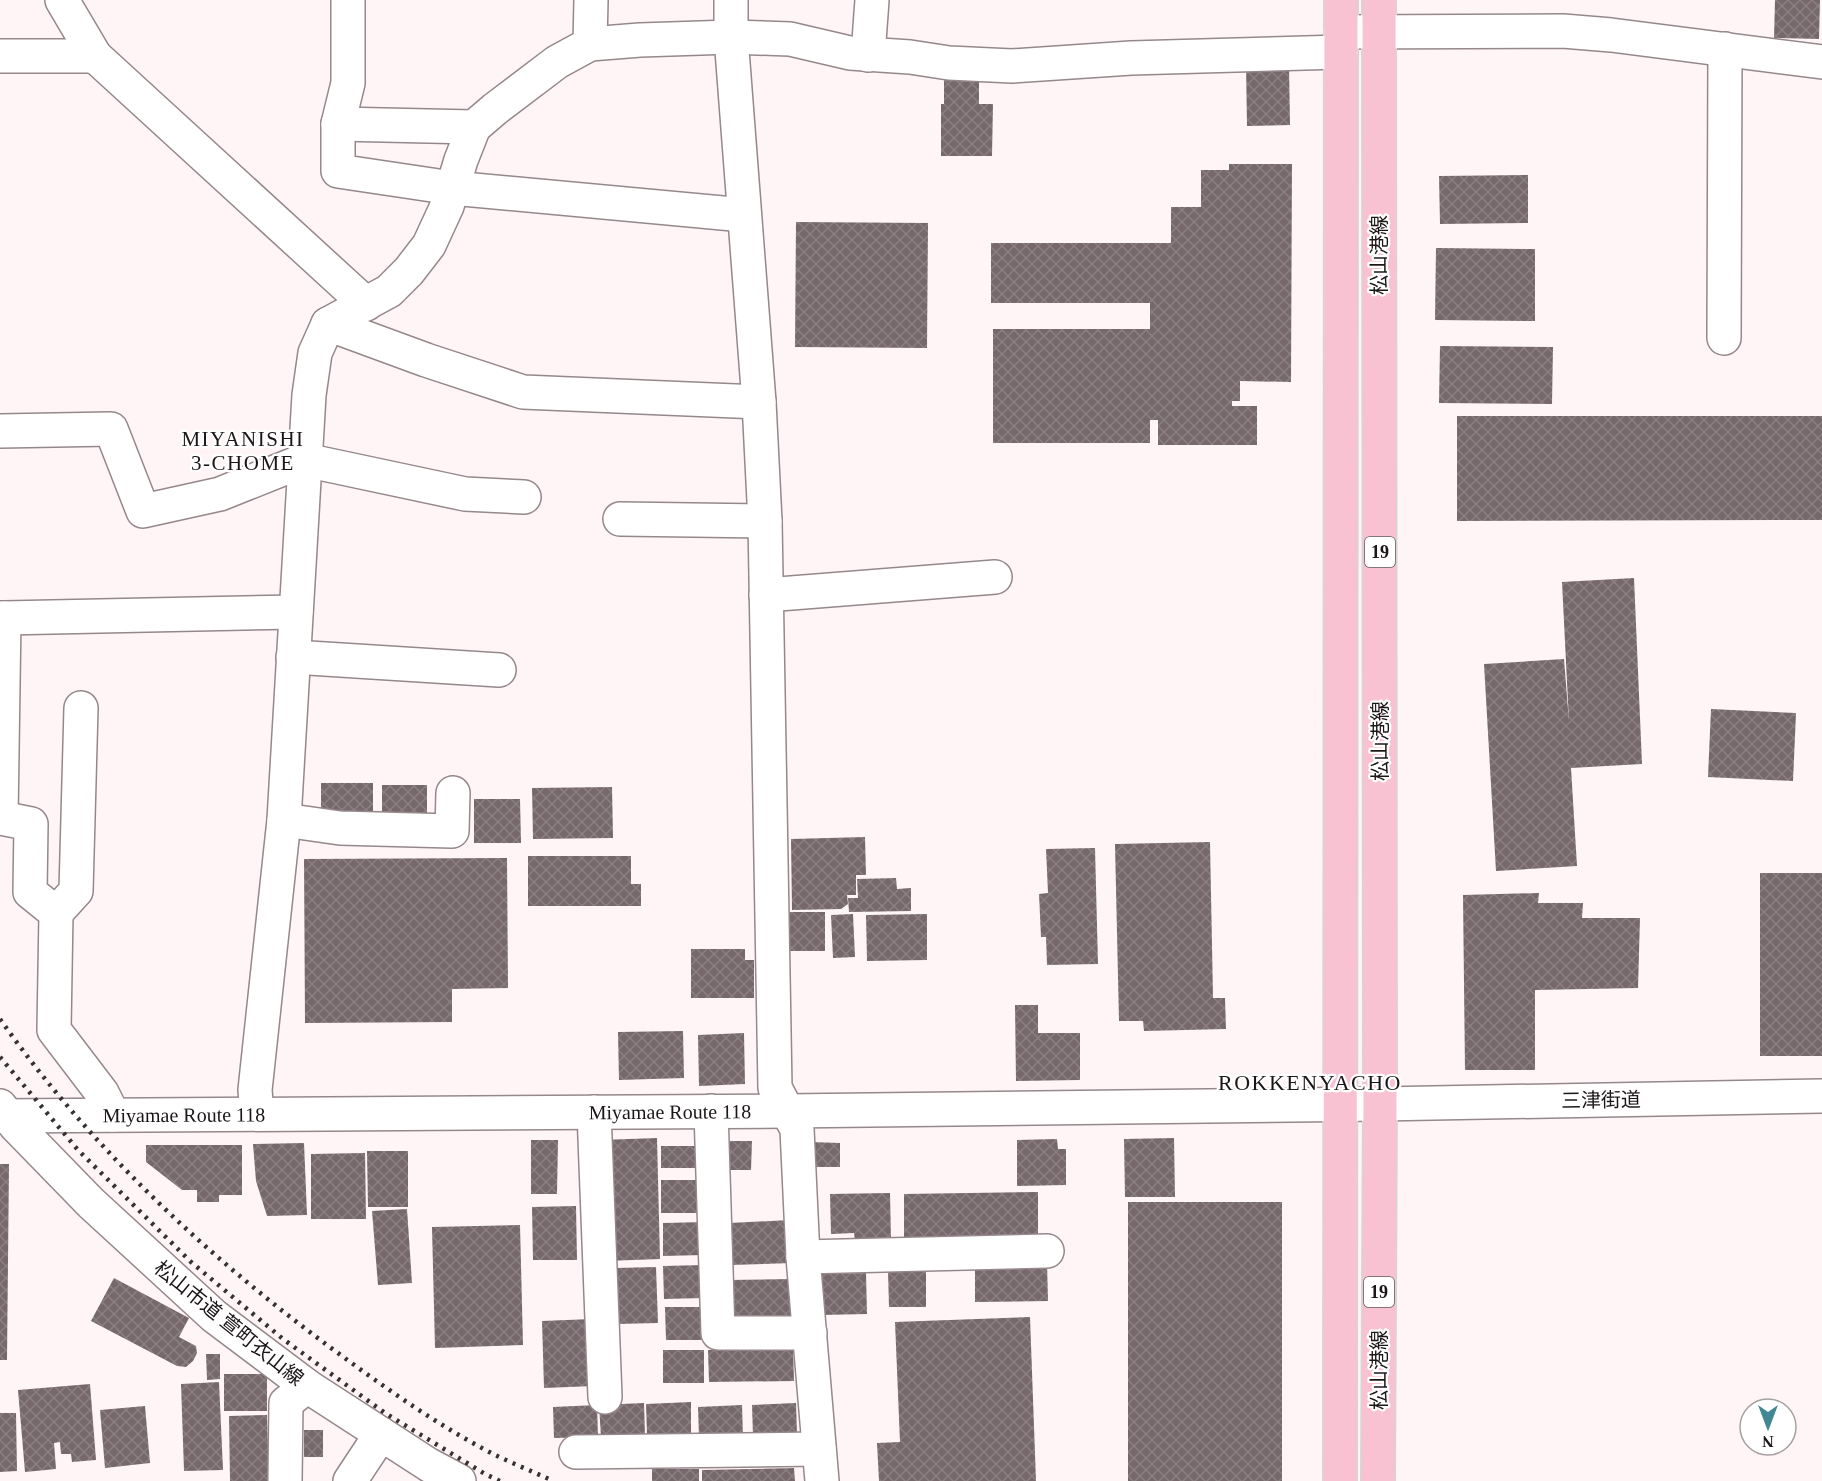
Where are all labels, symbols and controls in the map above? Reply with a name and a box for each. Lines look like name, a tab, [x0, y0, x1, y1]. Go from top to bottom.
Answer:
street label: 松山港線	[1368, 215, 1390, 295]
district label: MIYANISHI 3-CHOME	[181, 427, 305, 475]
road number: 19	[1365, 537, 1395, 567]
street label: 松山港線	[1369, 701, 1391, 781]
district label: ROKKENYACHO	[1218, 1070, 1402, 1095]
street label: 三津街道	[1561, 1088, 1641, 1112]
street label: Miyamae Route 118	[589, 1100, 751, 1124]
street label: Miyamae Route 118	[103, 1103, 265, 1127]
street label: 松山市道 萱町衣山線	[150, 1256, 308, 1390]
road number: 19	[1364, 1277, 1394, 1307]
street label: 松山港線	[1368, 1330, 1390, 1410]
north arrow	[1738, 1397, 1798, 1457]
text: N	[1762, 1433, 1774, 1450]

